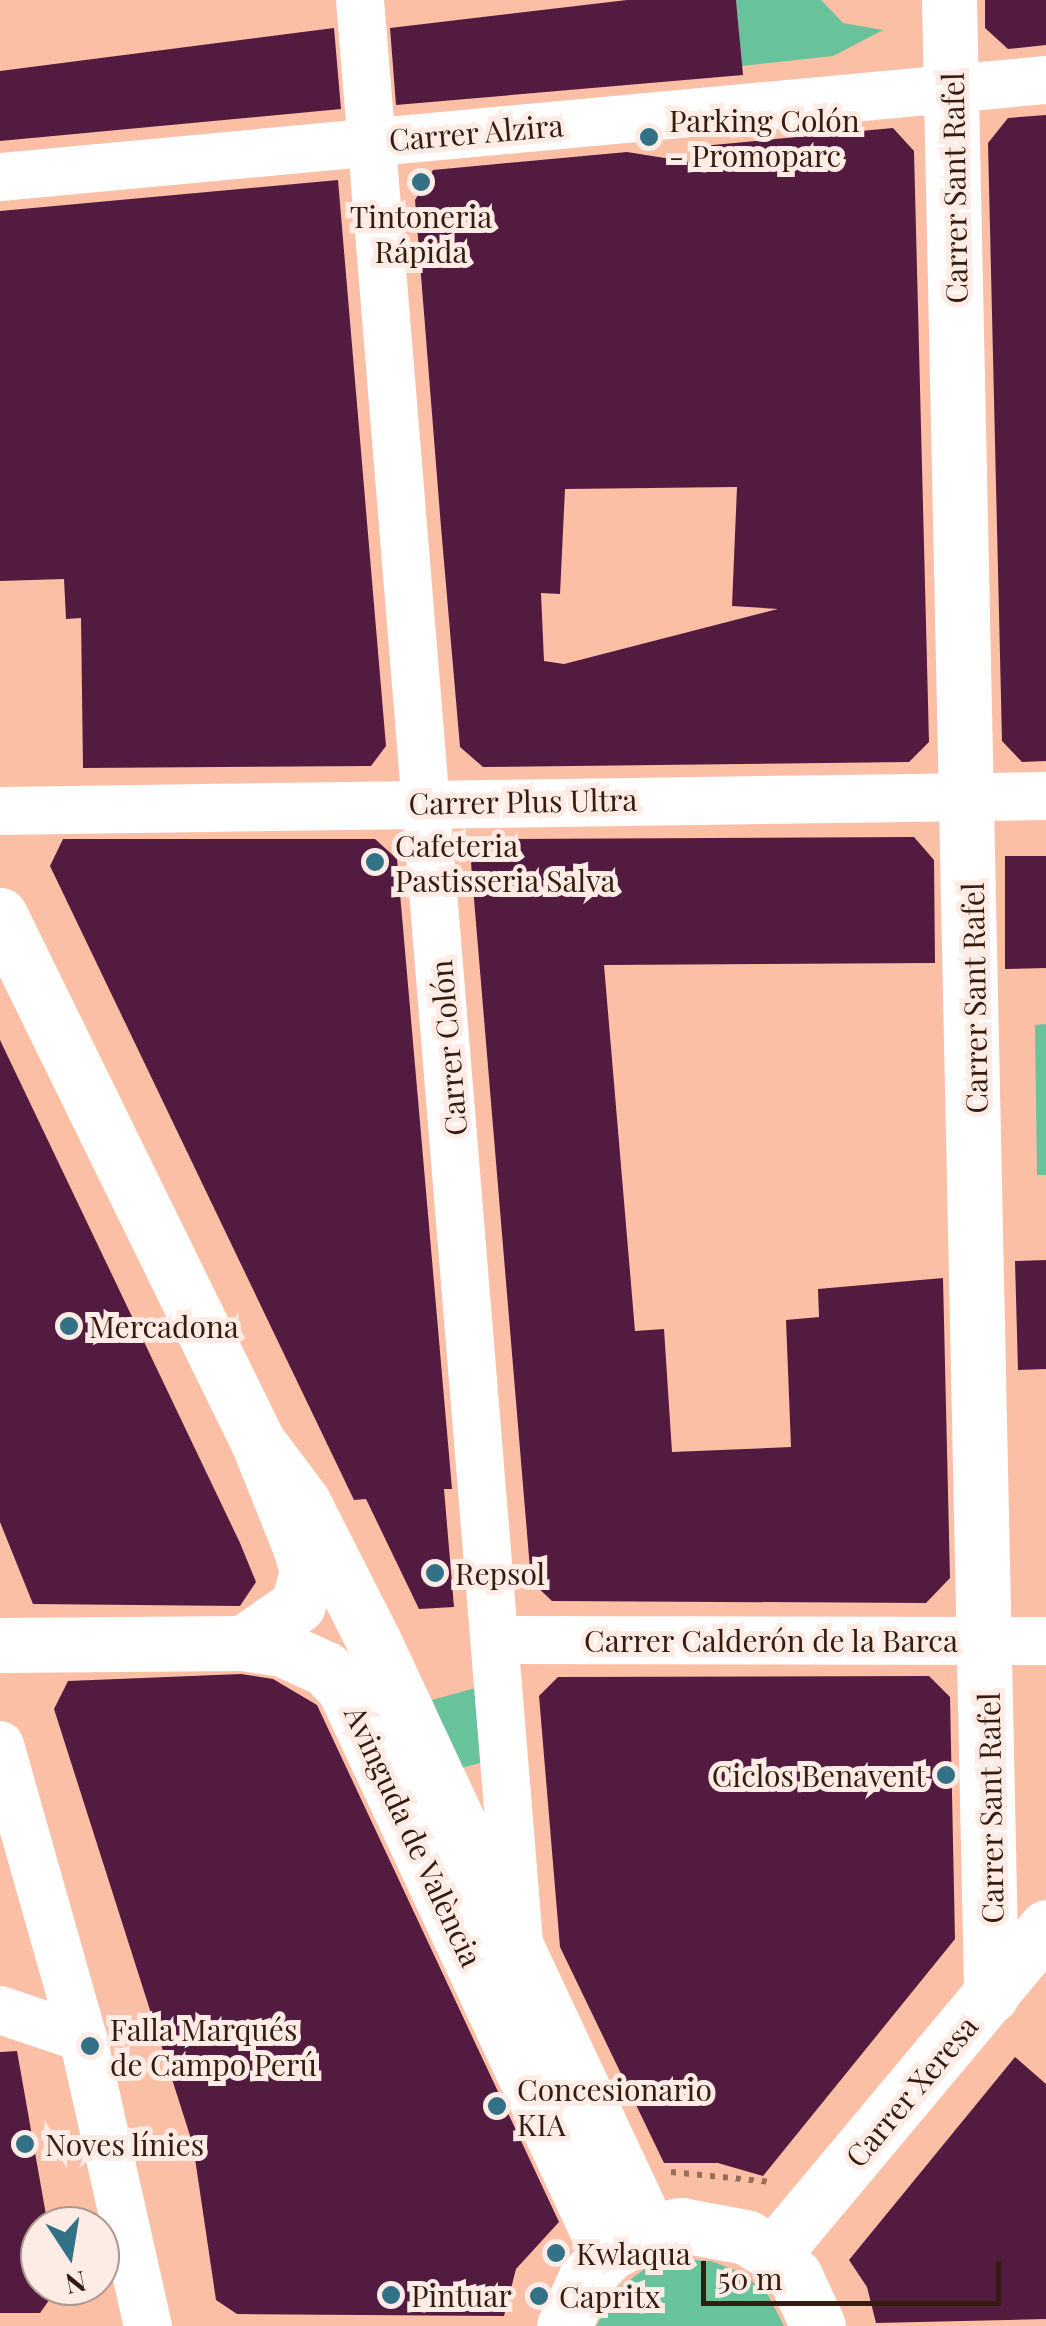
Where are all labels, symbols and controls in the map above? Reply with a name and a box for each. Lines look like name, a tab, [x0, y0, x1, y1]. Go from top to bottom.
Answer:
street label: Carrer Sant Rafel	[934, 71, 974, 305]
place label: Parking Colón - Promoparc	[669, 102, 860, 172]
street label: Carrer Alzira	[387, 106, 565, 158]
marker: Parking Colón - Promoparc	[638, 126, 660, 148]
marker: Tintoneria Rápida	[410, 171, 432, 193]
place label: Tintoneria Rápida	[350, 198, 492, 268]
street label: Carrer Plus Ultra	[408, 781, 638, 821]
place label: Cafeteria Pastisseria Salva	[395, 827, 616, 898]
marker: Cafeteria Pastisseria Salva	[364, 851, 386, 873]
street label: Carrer Sant Rafel	[954, 881, 994, 1115]
street label: Carrer Colón	[422, 958, 474, 1138]
place label: Mercadona	[89, 1308, 239, 1344]
marker: Mercadona	[58, 1315, 80, 1337]
place label: Repsol	[455, 1555, 545, 1591]
marker: Repsol	[424, 1562, 446, 1584]
street label: Carrer Calderón de la Barca	[583, 1622, 959, 1658]
street label: Carrer Sant Rafel	[970, 1691, 1010, 1925]
street label: Avinguda de València	[337, 1699, 491, 1973]
place label: Ciclos Benavent	[712, 1757, 926, 1793]
marker: Ciclos Benavent	[935, 1764, 957, 1786]
street label: Carrer Xeresa	[837, 2008, 985, 2174]
place label: Falla Marqués de Campo Perú	[110, 2011, 317, 2082]
marker: Falla Marqués de Campo Perú	[79, 2035, 101, 2057]
place label: Concesionario KIA	[517, 2071, 712, 2142]
marker: Concesionario KIA	[486, 2095, 508, 2117]
place label: Noves línies	[45, 2126, 205, 2162]
marker: Noves línies	[14, 2133, 36, 2155]
north arrow	[20, 2206, 120, 2306]
place label: Kwlaqua	[576, 2235, 691, 2271]
scale bar	[706, 2241, 1006, 2303]
marker: Kwlaqua	[545, 2242, 567, 2264]
text: 50 m	[718, 2258, 783, 2298]
text: N	[62, 2264, 90, 2304]
place label: Pintuar	[411, 2277, 512, 2313]
place label: Capritx	[559, 2278, 660, 2314]
marker: Pintuar	[380, 2284, 402, 2306]
marker: Capritx	[528, 2285, 550, 2307]

